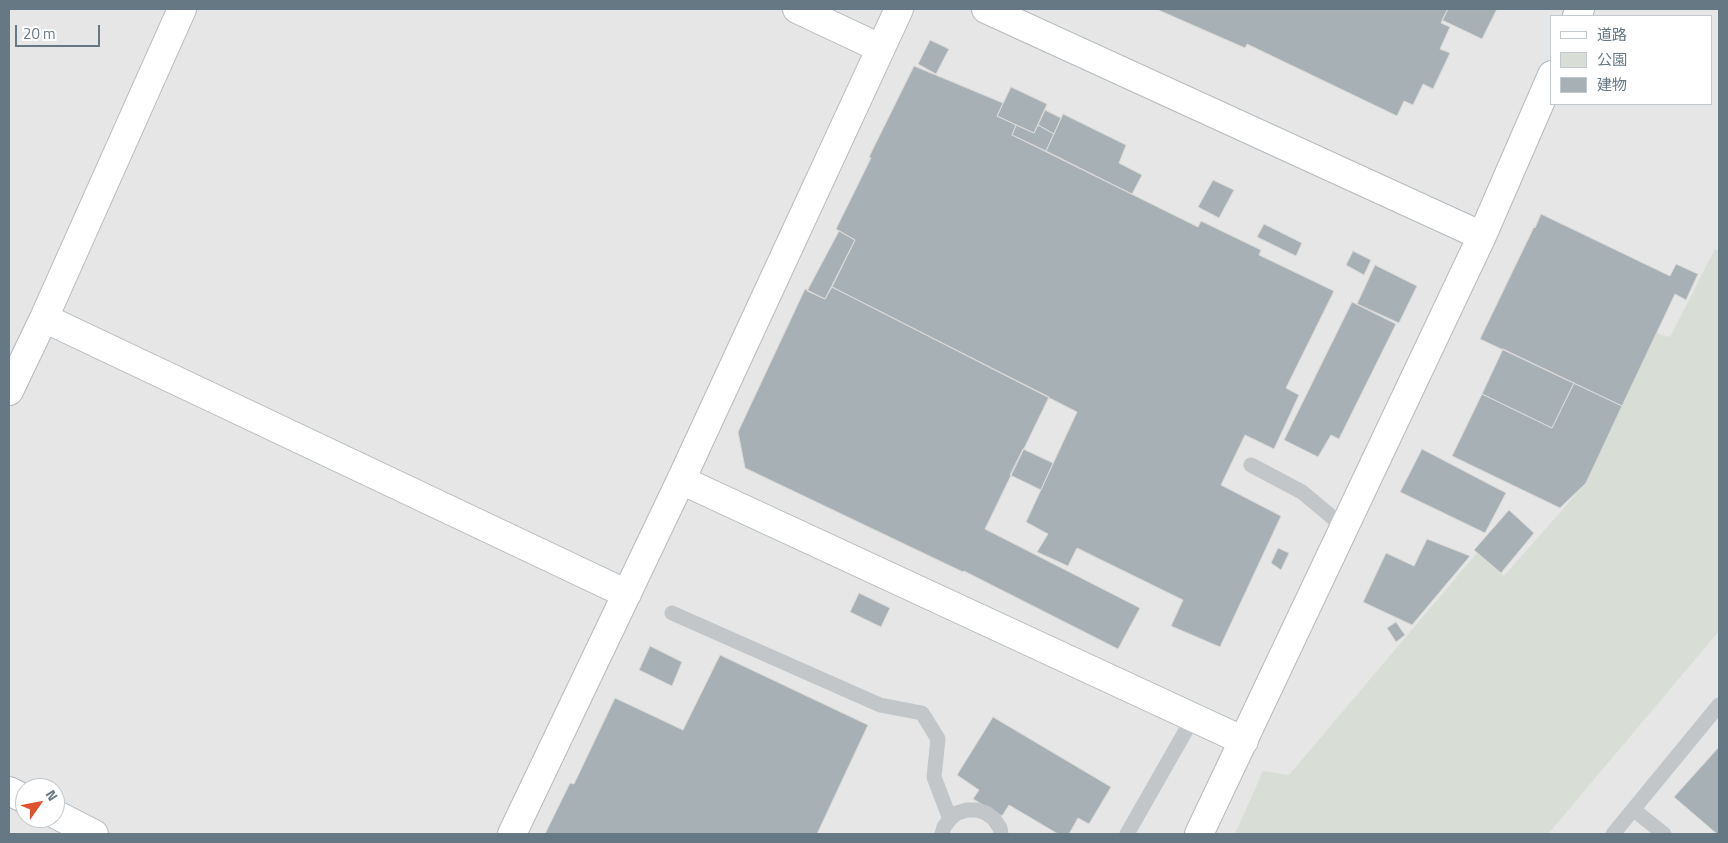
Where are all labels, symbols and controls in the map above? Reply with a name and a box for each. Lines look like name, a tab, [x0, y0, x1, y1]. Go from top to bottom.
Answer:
scale bar	[18, 15, 102, 47]
legend	[1550, 15, 1713, 105]
text: 20 m	[23, 22, 56, 45]
text: 道路	[1597, 23, 1627, 46]
text: 公園	[1597, 48, 1627, 71]
text: 建物	[1597, 73, 1627, 96]
north arrow	[15, 778, 65, 828]
text: N	[41, 785, 64, 805]

